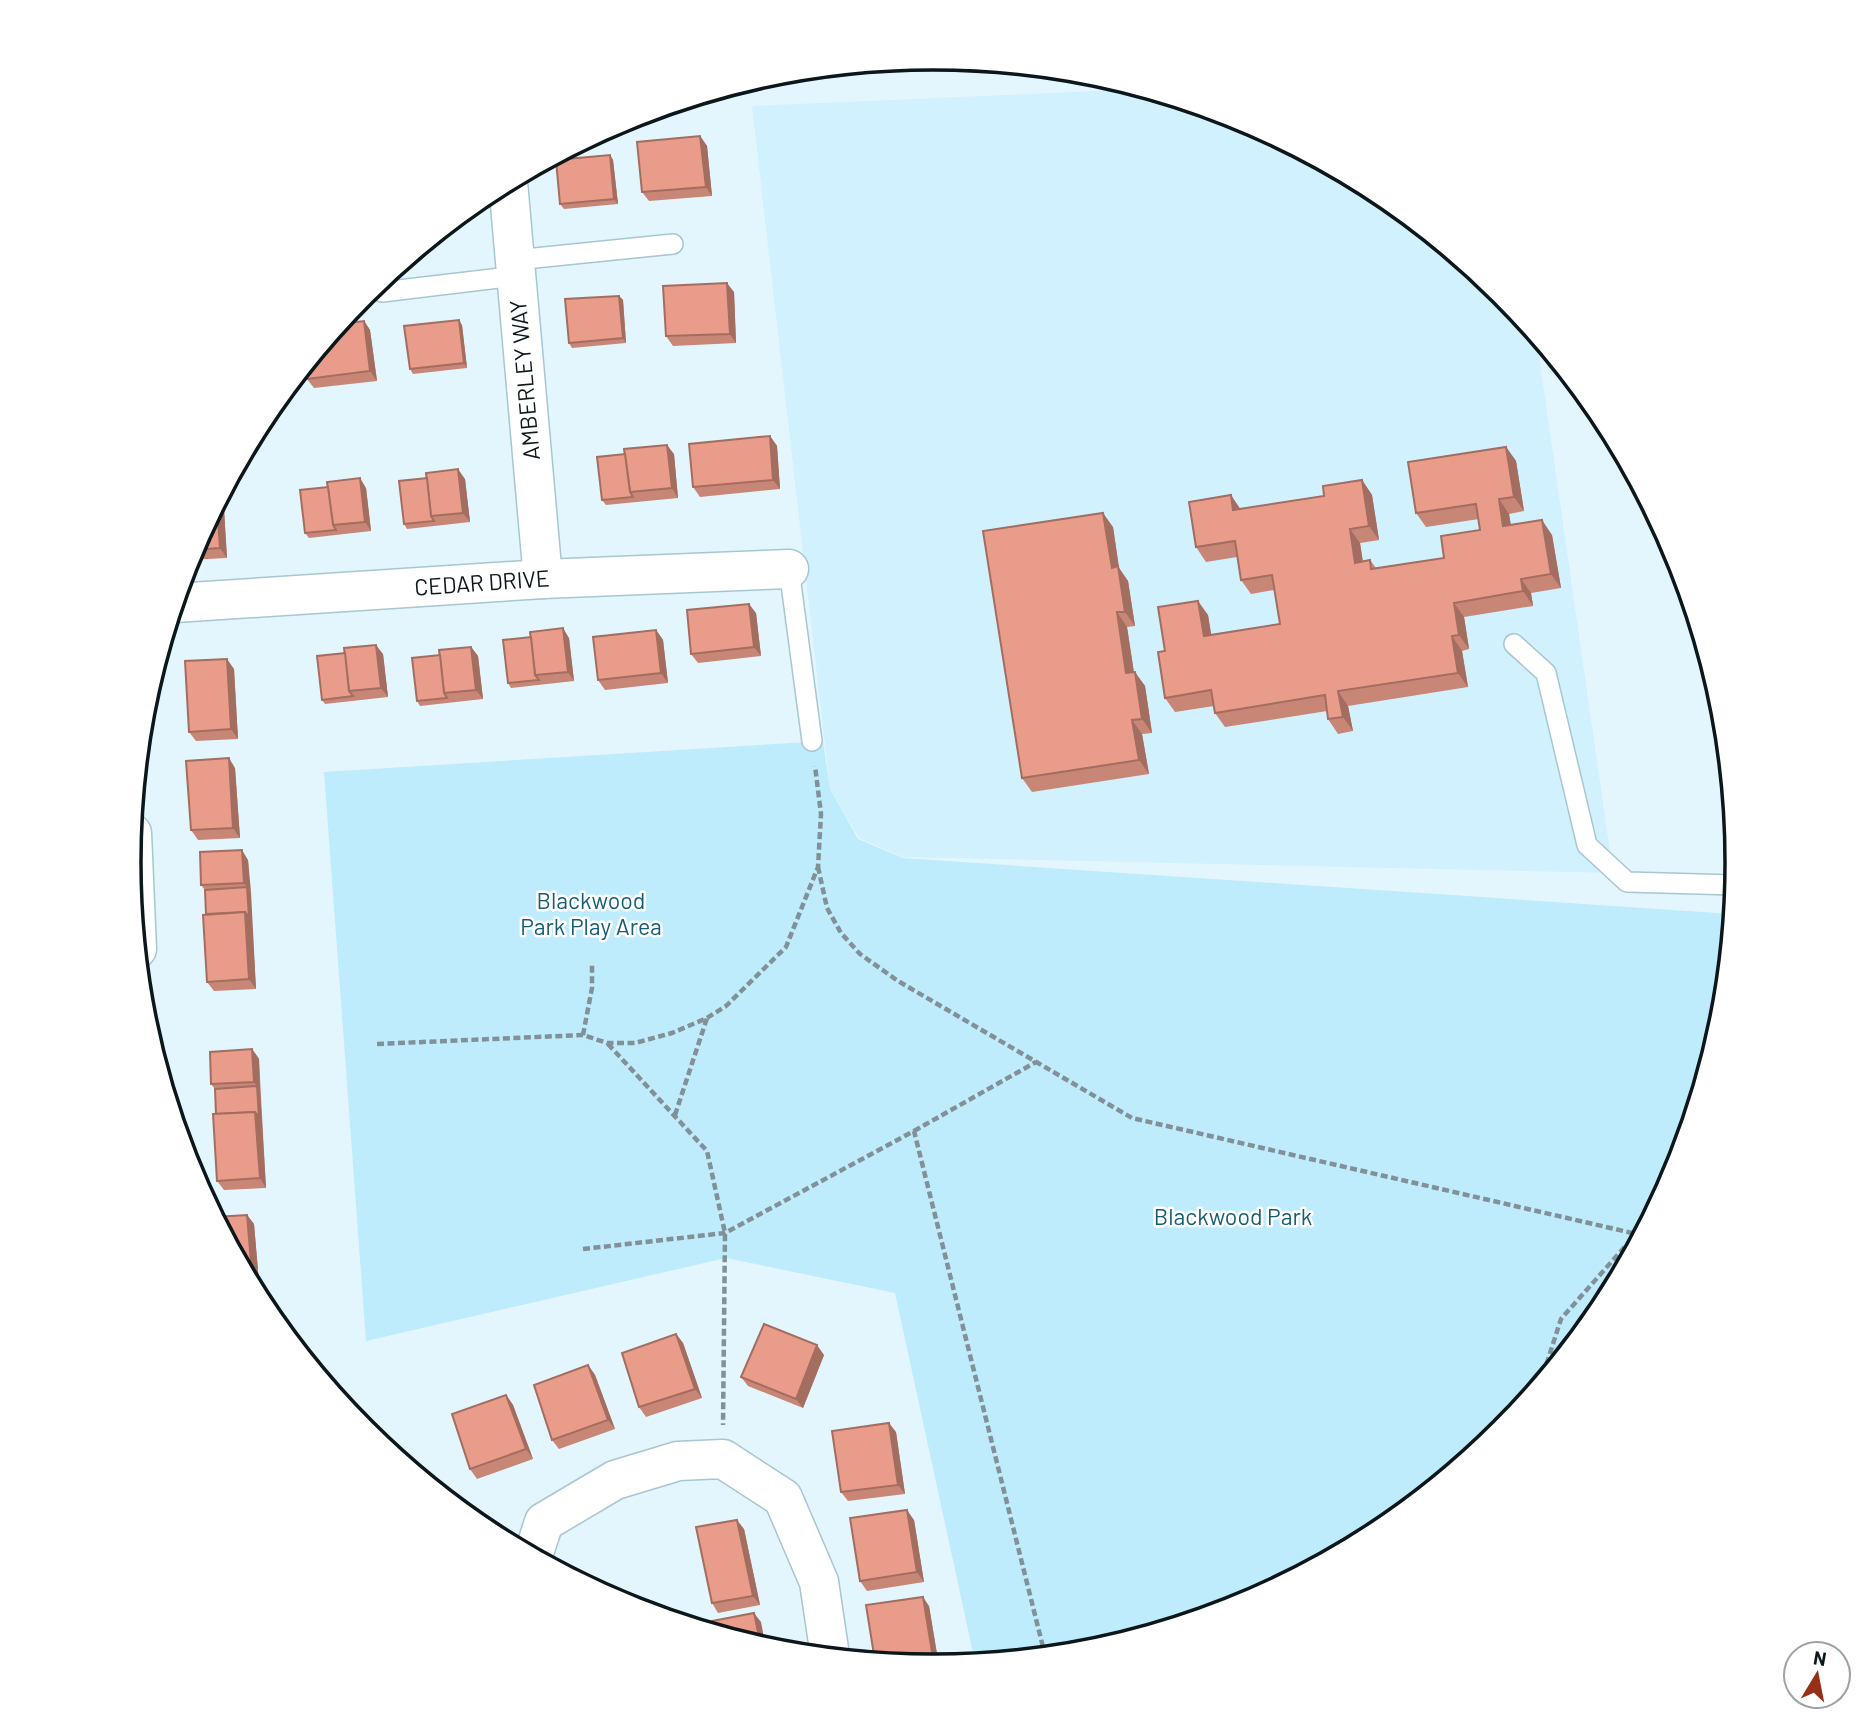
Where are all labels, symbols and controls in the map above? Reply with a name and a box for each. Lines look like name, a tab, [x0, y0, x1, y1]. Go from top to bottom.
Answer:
street label: AMBERLEY WAY	[503, 299, 545, 461]
street label: CEDAR DRIVE	[413, 563, 551, 601]
park label: Blackwood Park Play Area	[520, 886, 662, 940]
park label: Blackwood Park	[1154, 1202, 1312, 1230]
north arrow	[1782, 1640, 1852, 1710]
text: N	[1812, 1645, 1828, 1670]

